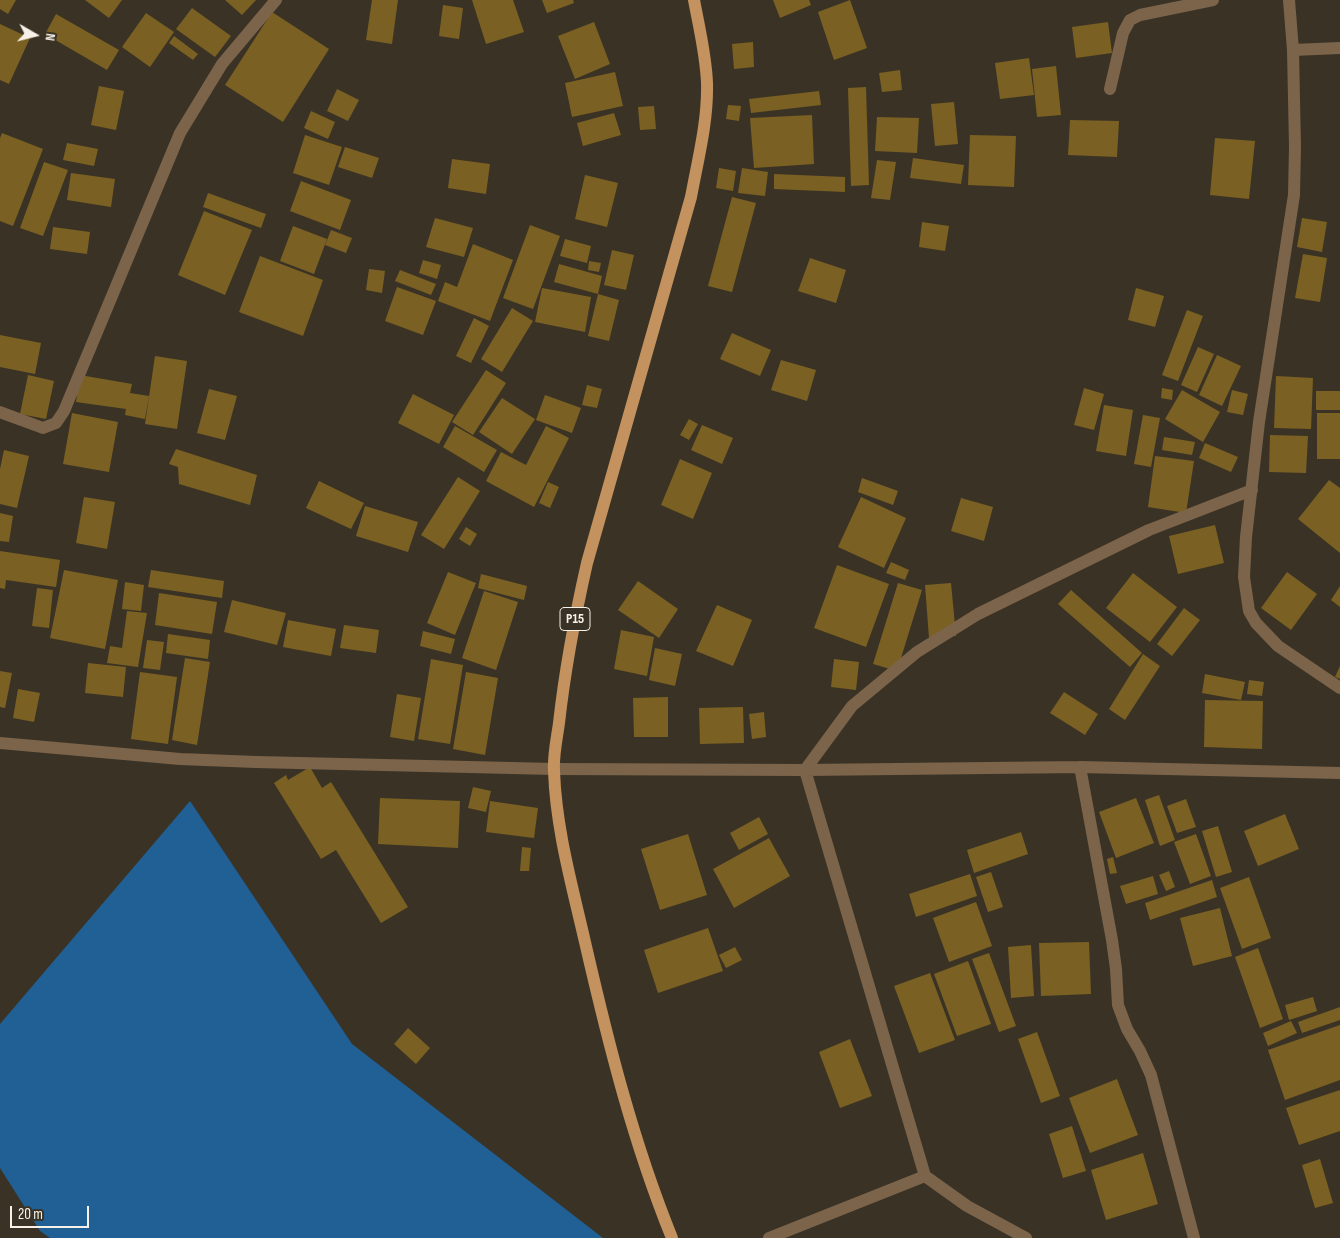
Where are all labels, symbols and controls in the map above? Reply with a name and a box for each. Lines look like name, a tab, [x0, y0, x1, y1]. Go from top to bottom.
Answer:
north arrow	[10, 10, 60, 60]
text: N	[41, 32, 59, 42]
road number: P15	[560, 608, 590, 630]
scale bar	[12, 1196, 91, 1228]
text: 20 m	[18, 1205, 43, 1224]

